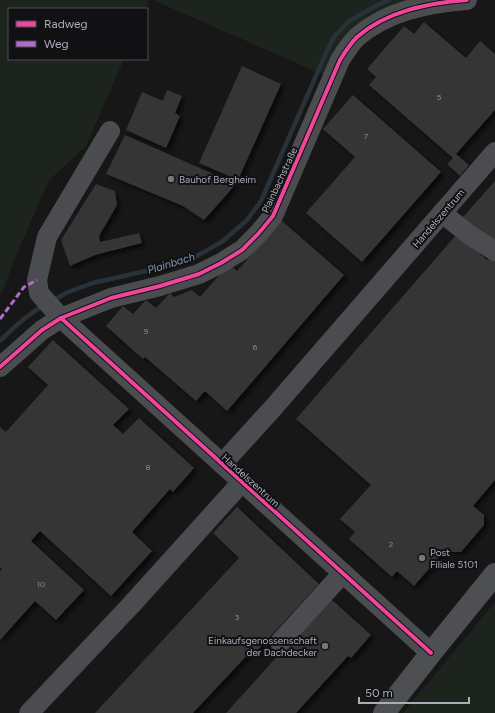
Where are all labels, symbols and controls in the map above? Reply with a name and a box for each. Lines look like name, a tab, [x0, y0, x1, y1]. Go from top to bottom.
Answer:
legend	[8, 8, 148, 60]
text: Radweg	[44, 17, 88, 31]
text: Weg	[44, 37, 69, 51]
house number: 5	[437, 92, 442, 102]
house number: 7	[364, 131, 369, 141]
street label: Plainbachstraße	[259, 145, 301, 215]
place label: Bauhof Bergheim	[179, 173, 256, 186]
marker: Bauhof Bergheim	[166, 174, 176, 184]
street label: Handelszentrum	[409, 186, 467, 250]
water label: Plainbach	[146, 250, 196, 277]
house number: 9	[144, 326, 149, 336]
house number: 6	[253, 342, 258, 352]
street label: Handelszentrum	[219, 451, 282, 510]
house number: 8	[146, 462, 151, 472]
house number: 2	[389, 539, 393, 549]
place label: Post Filiale 5101	[430, 546, 478, 571]
marker: Post Filiale 5101	[417, 553, 427, 563]
house number: 10	[37, 579, 45, 589]
house number: 3	[235, 612, 239, 622]
place label: Einkaufsgenossenschaft der Dachdecker	[208, 634, 318, 659]
marker: Einkaufsgenossenschaft der Dachdecker	[320, 641, 330, 651]
scale bar	[359, 679, 469, 705]
text: 50 m	[365, 686, 393, 700]

